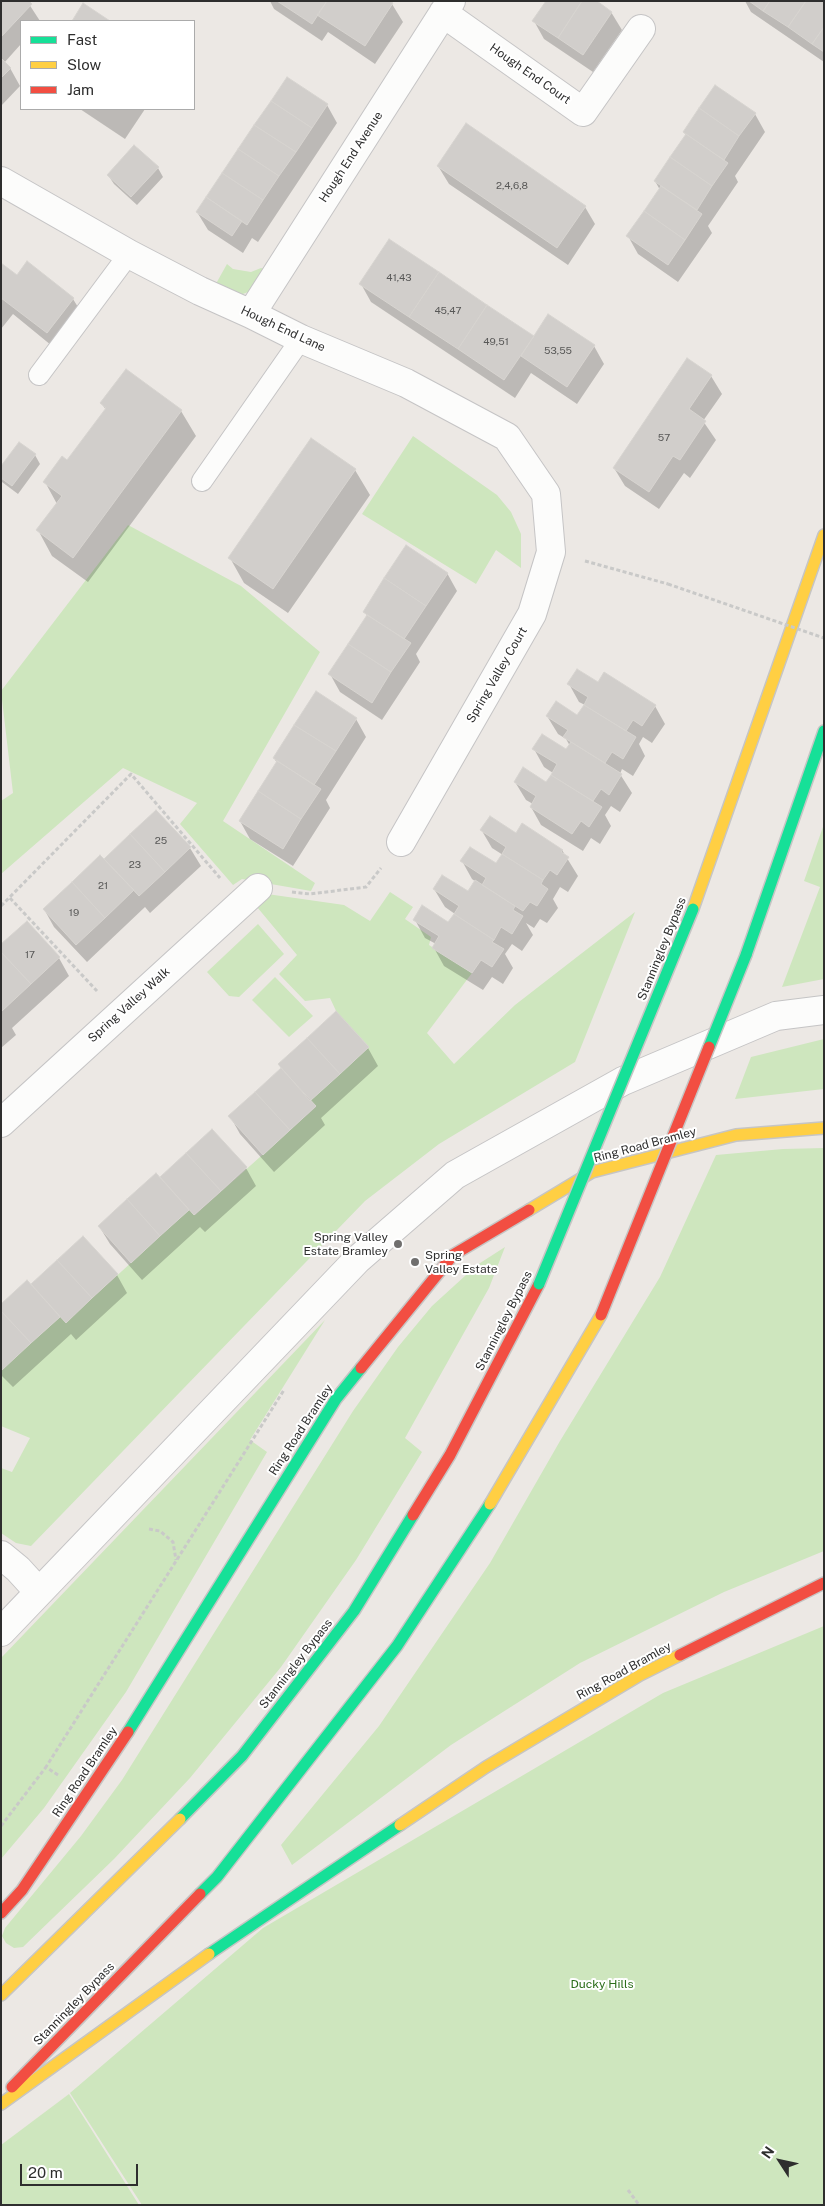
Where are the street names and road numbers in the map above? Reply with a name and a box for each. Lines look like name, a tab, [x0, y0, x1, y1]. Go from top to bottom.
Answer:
street label: Hough End Court	[487, 41, 573, 107]
street label: Hough End Avenue	[316, 109, 386, 205]
street label: Hough End Lane	[238, 303, 328, 355]
street label: Spring Valley Court	[464, 624, 530, 726]
street label: Stanningley Bypass	[635, 895, 689, 1003]
street label: Spring Valley Walk	[85, 964, 173, 1046]
street label: Ring Road Bramley	[592, 1124, 698, 1166]
street label: Stanningley Bypass	[473, 1269, 535, 1373]
street label: Ring Road Bramley	[266, 1382, 336, 1478]
street label: Stanningley Bypass	[256, 1616, 336, 1712]
street label: Ring Road Bramley	[574, 1639, 674, 1703]
street label: Ring Road Bramley	[49, 1724, 121, 1820]
street label: Stanningley Bypass	[31, 1959, 117, 2049]

